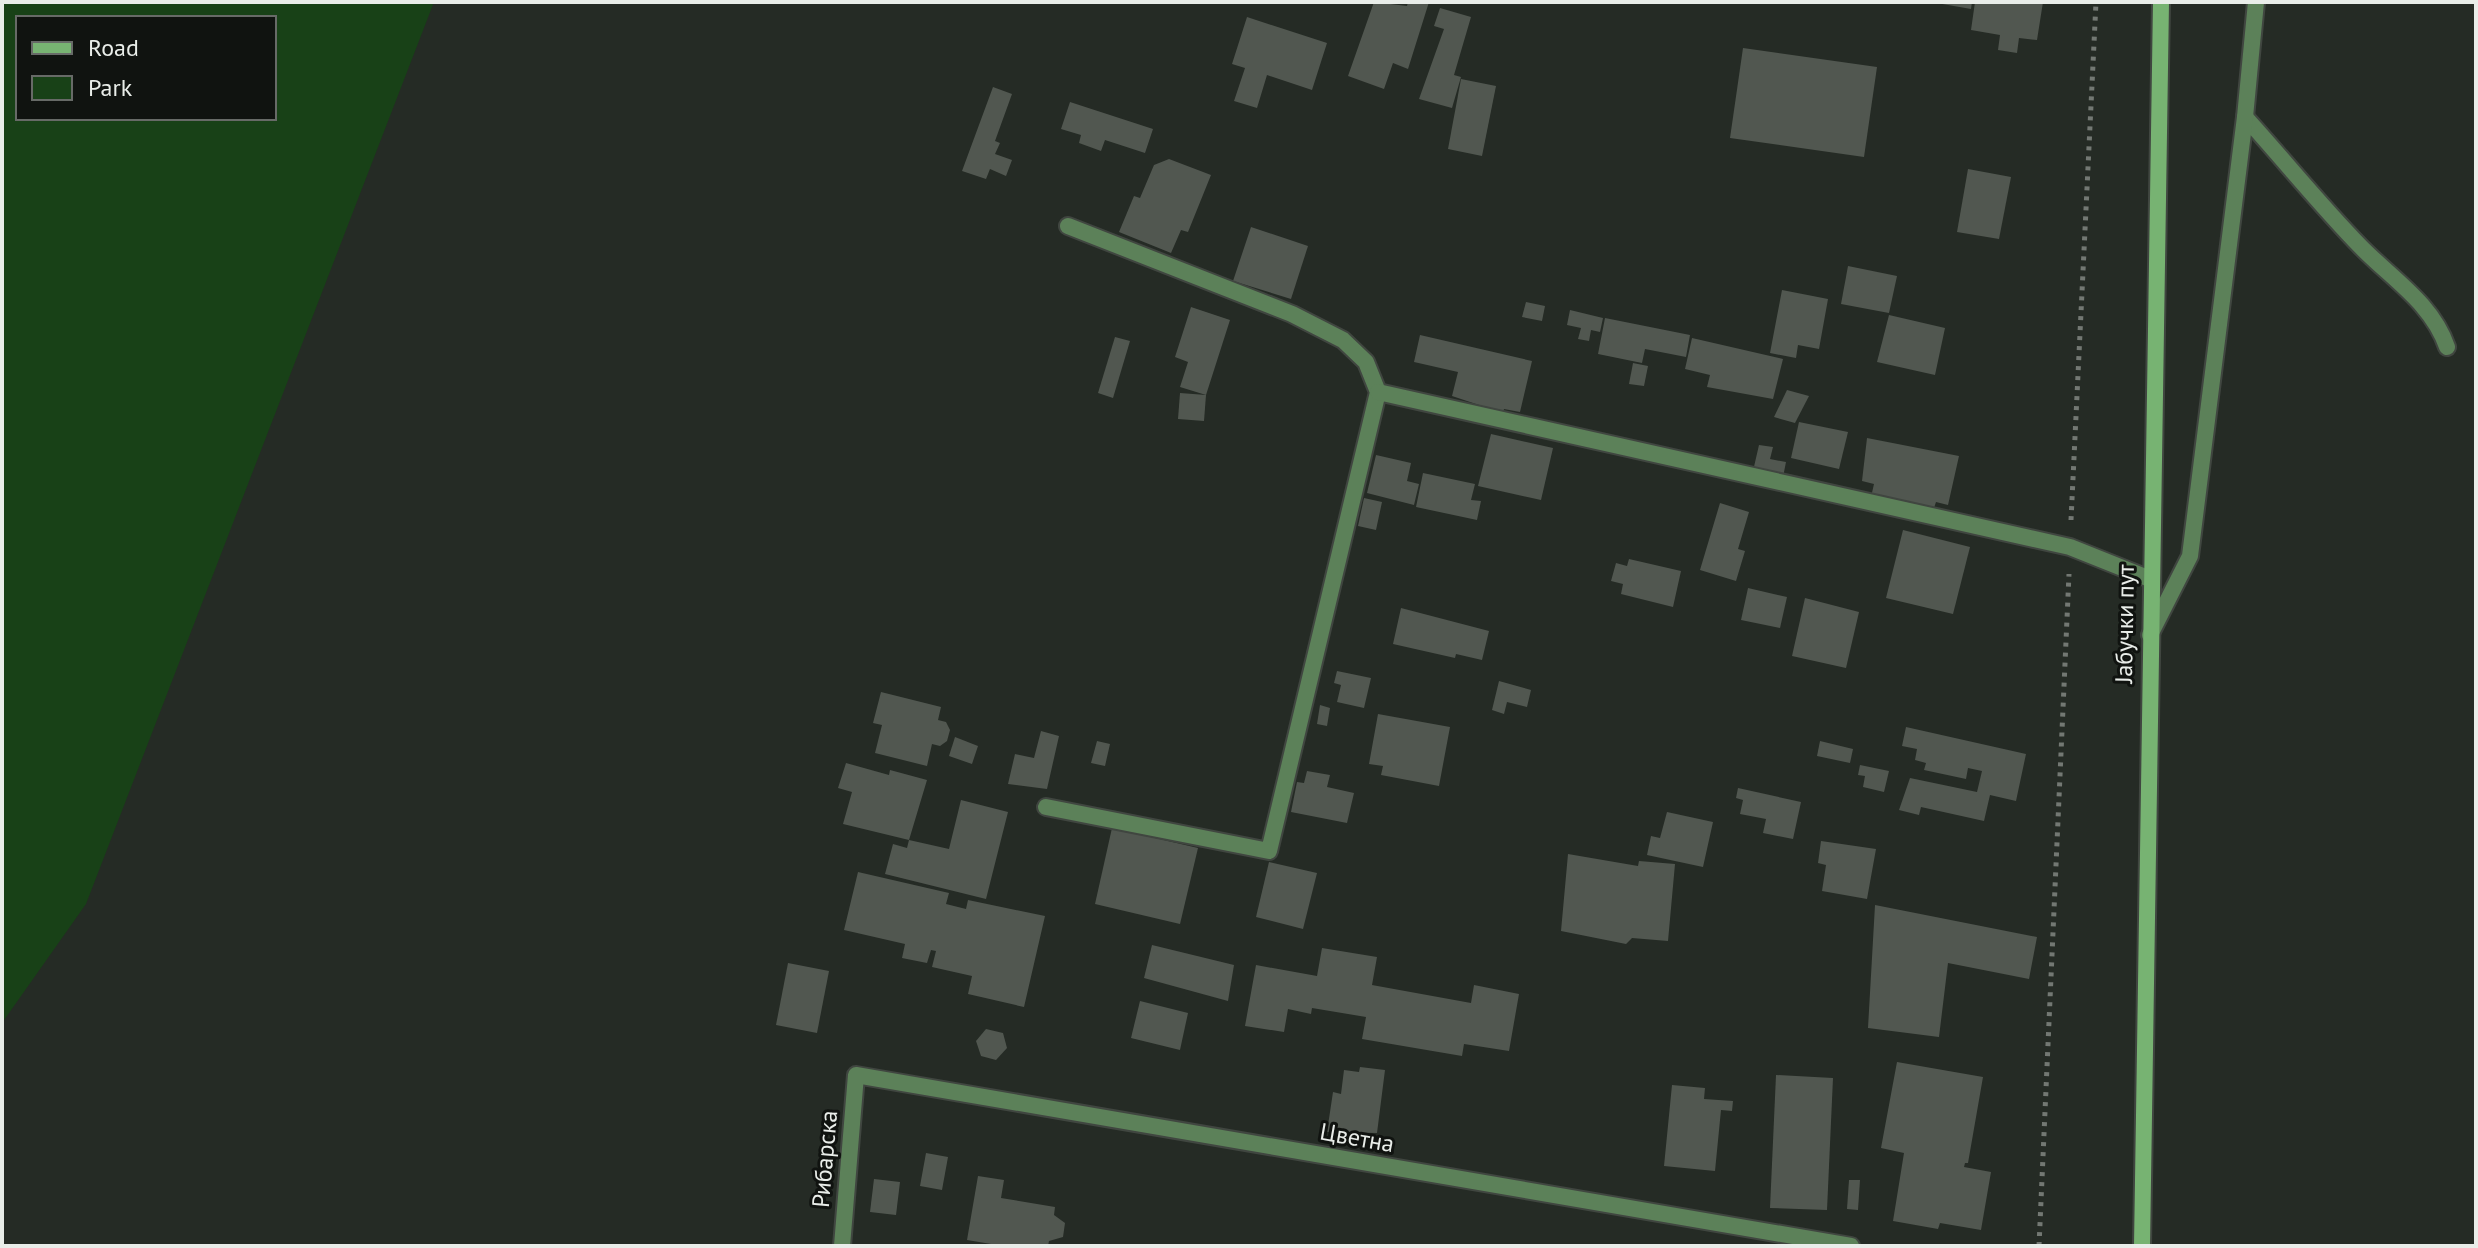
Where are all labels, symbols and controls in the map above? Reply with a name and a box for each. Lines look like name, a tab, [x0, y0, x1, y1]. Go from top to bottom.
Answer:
legend	[16, 16, 276, 120]
text: Road	[88, 32, 139, 63]
text: Park	[88, 72, 133, 103]
street label: Јабучки пут	[2108, 564, 2141, 685]
street label: Рибарска	[805, 1109, 844, 1209]
street label: Цветна	[1317, 1116, 1397, 1159]

